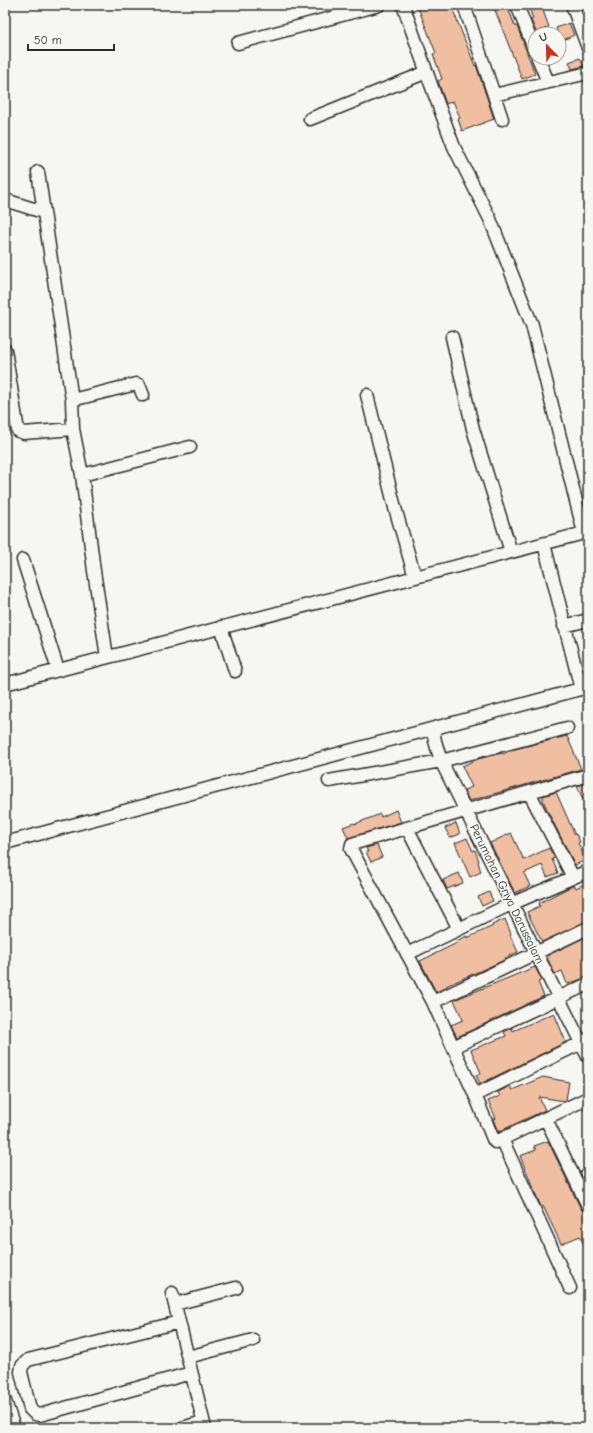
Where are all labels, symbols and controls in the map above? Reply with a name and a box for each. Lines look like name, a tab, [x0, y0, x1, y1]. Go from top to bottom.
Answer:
scale bar	[28, 26, 114, 52]
north arrow	[527, 26, 567, 66]
text: U	[537, 30, 549, 45]
text: 50 m	[34, 33, 62, 47]
street label: Perumahan Griya Darussalam	[467, 822, 547, 966]

